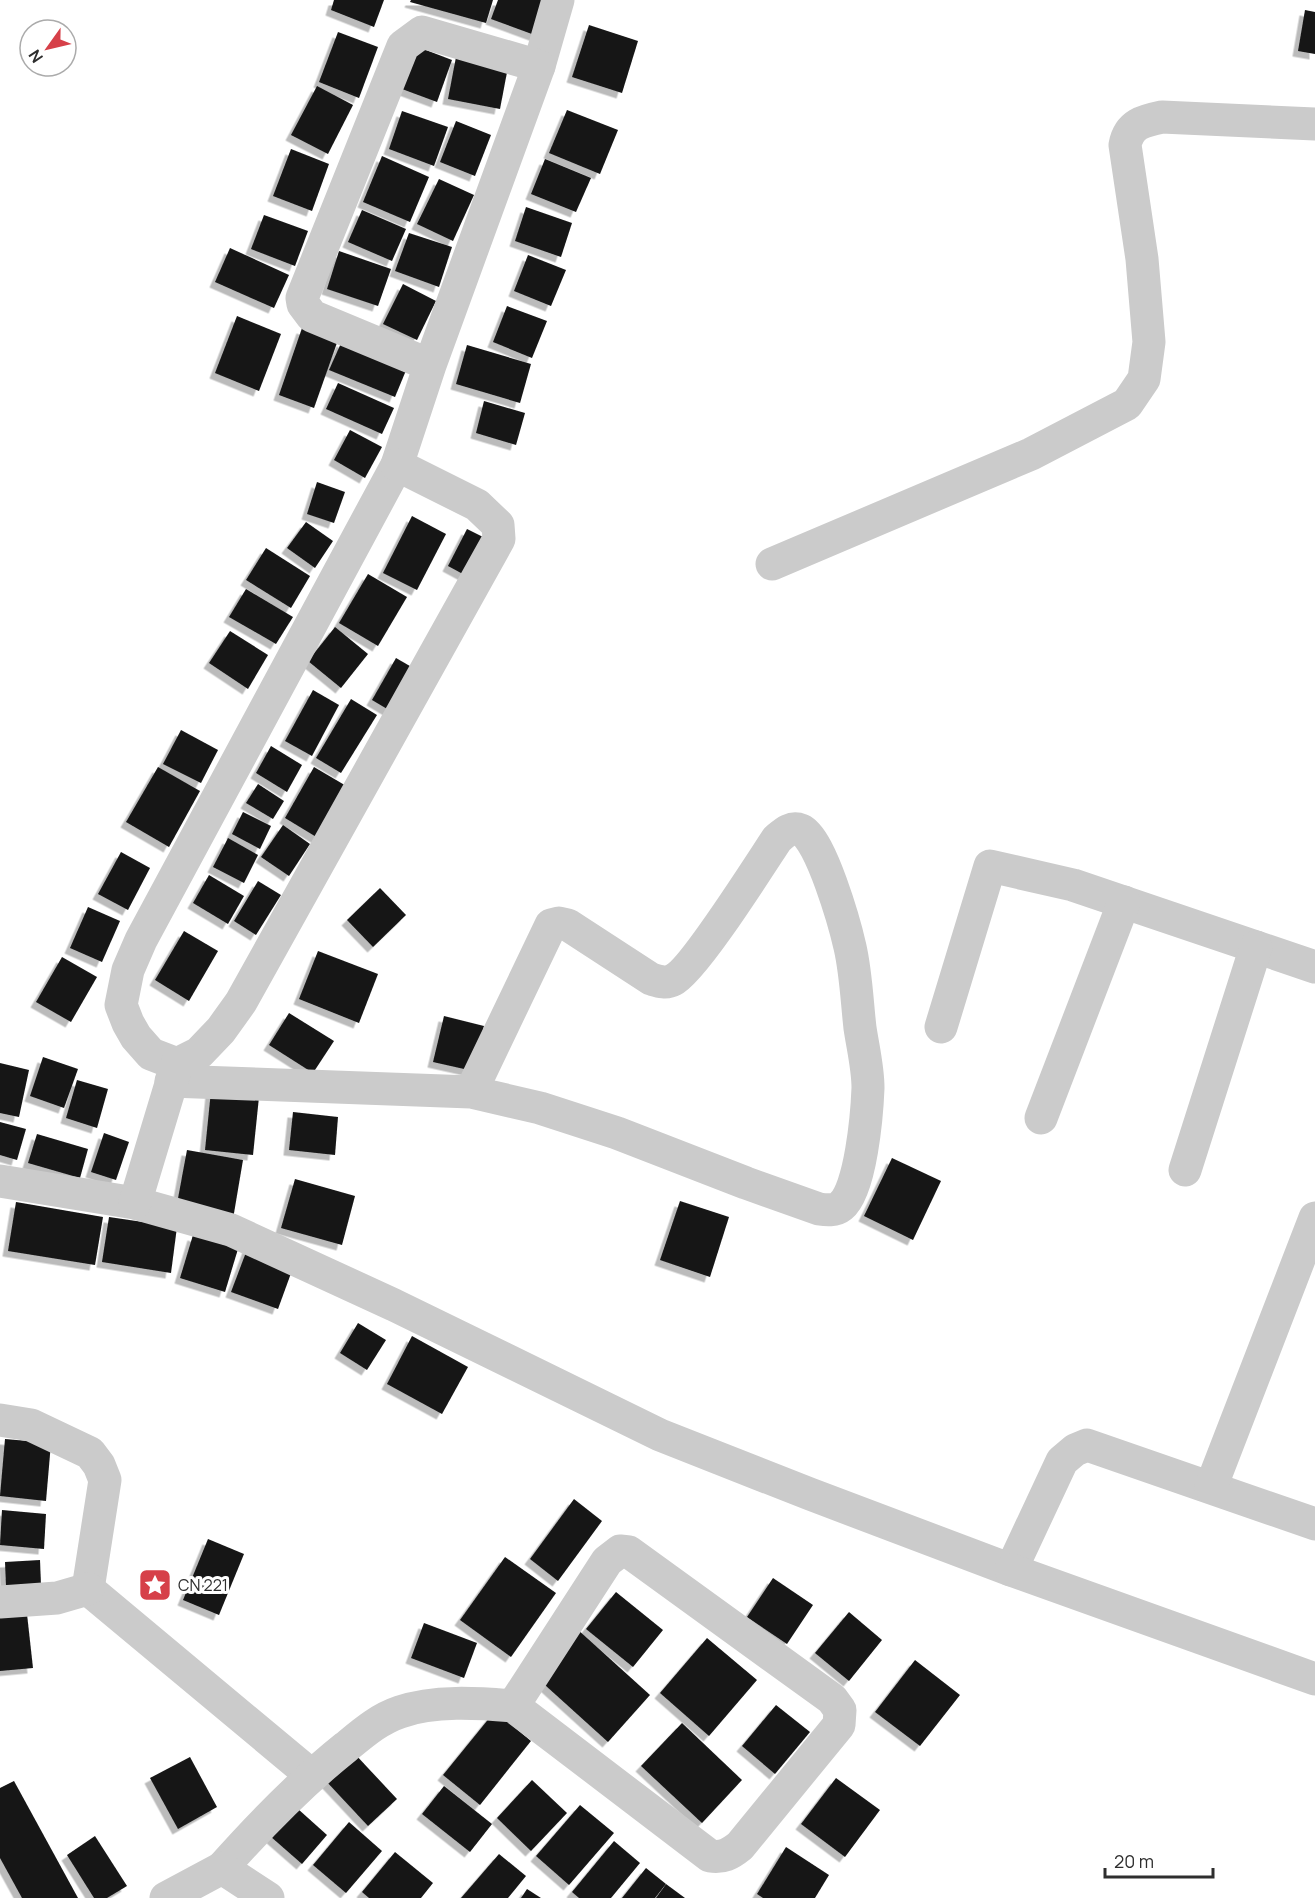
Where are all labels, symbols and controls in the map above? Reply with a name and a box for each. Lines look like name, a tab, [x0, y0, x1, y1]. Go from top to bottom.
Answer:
north arrow	[18, 18, 78, 78]
text: N	[23, 45, 48, 67]
place icon: CN 221	[137, 1567, 173, 1603]
place label: CN 221	[178, 1574, 228, 1596]
scale bar	[1105, 1841, 1213, 1879]
text: 20 m	[1114, 1849, 1154, 1873]

